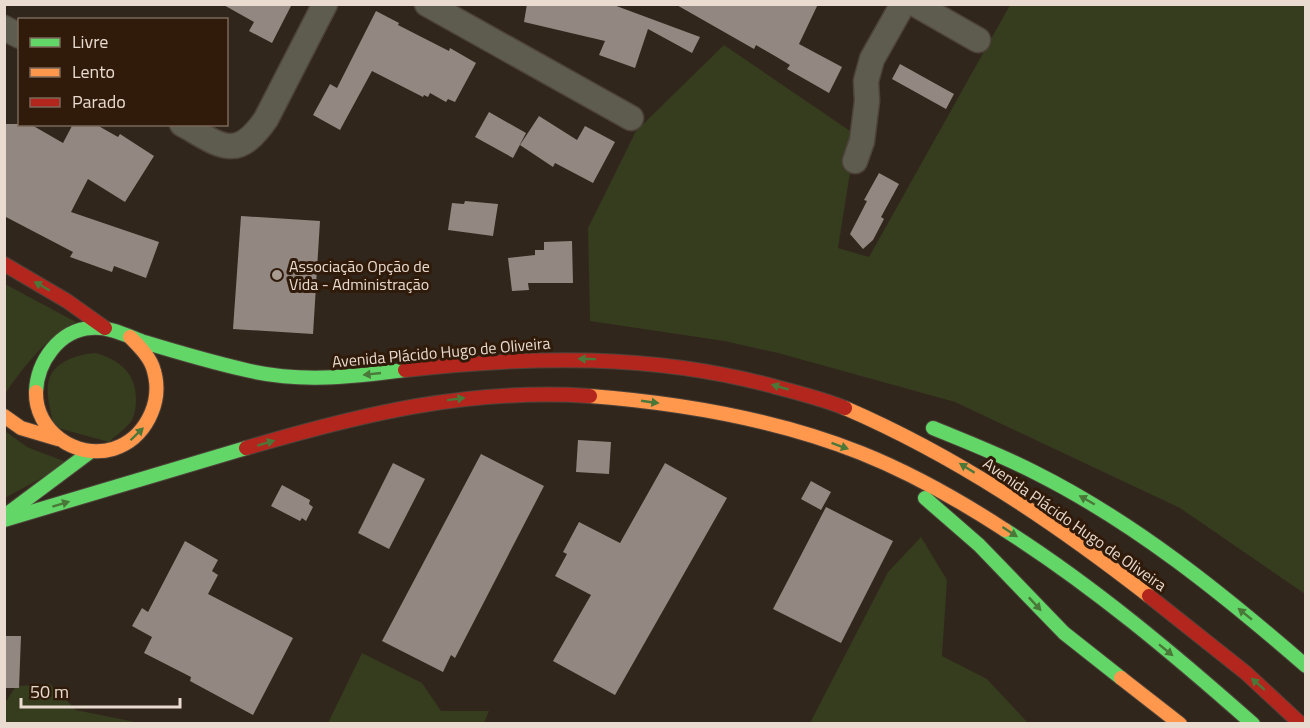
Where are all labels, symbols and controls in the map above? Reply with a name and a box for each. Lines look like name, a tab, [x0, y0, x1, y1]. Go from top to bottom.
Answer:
legend	[18, 18, 228, 126]
text: Livre	[72, 28, 108, 55]
text: Lento	[72, 58, 115, 85]
text: Parado	[72, 88, 126, 115]
place label: Associação Opção de Vida - Administração	[289, 254, 430, 296]
marker: Associação Opção de Vida - Administração	[270, 268, 284, 282]
one-way arrow	[33, 281, 50, 291]
street label: Avenida Plácido Hugo de Oliveira	[331, 330, 551, 374]
one-way arrow	[578, 354, 597, 364]
one-way arrow	[363, 369, 382, 379]
one-way arrow	[771, 382, 789, 392]
one-way arrow	[446, 395, 465, 404]
one-way arrow	[641, 397, 660, 406]
one-way arrow	[130, 427, 145, 441]
one-way arrow	[257, 438, 275, 447]
one-way arrow	[831, 442, 849, 452]
street label: Avenida Plácido Hugo de Oliveira	[978, 451, 1172, 597]
one-way arrow	[959, 462, 975, 473]
one-way arrow	[1079, 495, 1095, 506]
one-way arrow	[52, 499, 70, 508]
one-way arrow	[1002, 526, 1018, 538]
one-way arrow	[1028, 596, 1041, 611]
one-way arrow	[1237, 608, 1253, 621]
one-way arrow	[1158, 643, 1173, 655]
scale bar	[21, 671, 180, 709]
text: 50 m	[30, 678, 69, 705]
one-way arrow	[1251, 678, 1266, 691]

